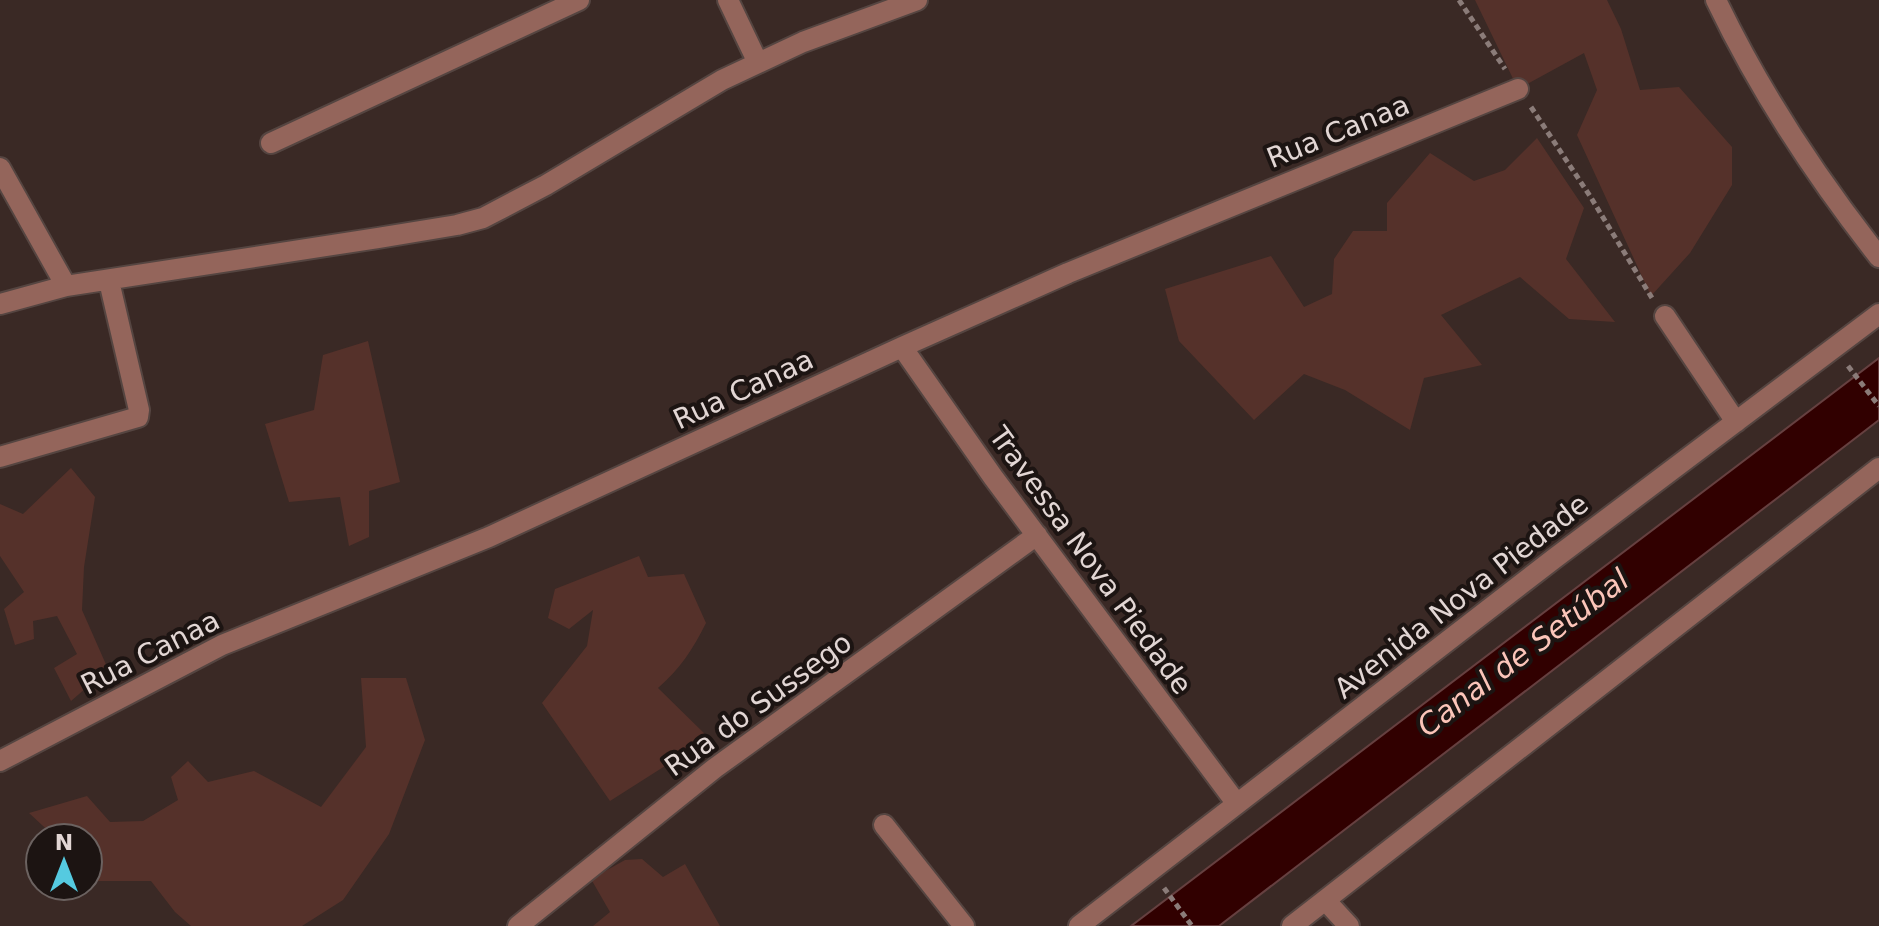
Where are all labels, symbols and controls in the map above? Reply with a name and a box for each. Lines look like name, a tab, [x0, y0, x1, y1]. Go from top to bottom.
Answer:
street label: Rua Canaa	[1262, 88, 1414, 175]
street label: Rua Canaa	[668, 343, 819, 436]
street label: Travessa Nova Piedade	[982, 419, 1199, 700]
street label: Avenida Nova Piedade	[1328, 487, 1595, 706]
water label: Canal de Setúbal	[1410, 561, 1636, 744]
street label: Rua Canaa	[76, 604, 225, 701]
street label: Rua do Sussego	[659, 626, 858, 783]
north arrow	[24, 822, 104, 902]
text: N	[55, 830, 73, 855]

